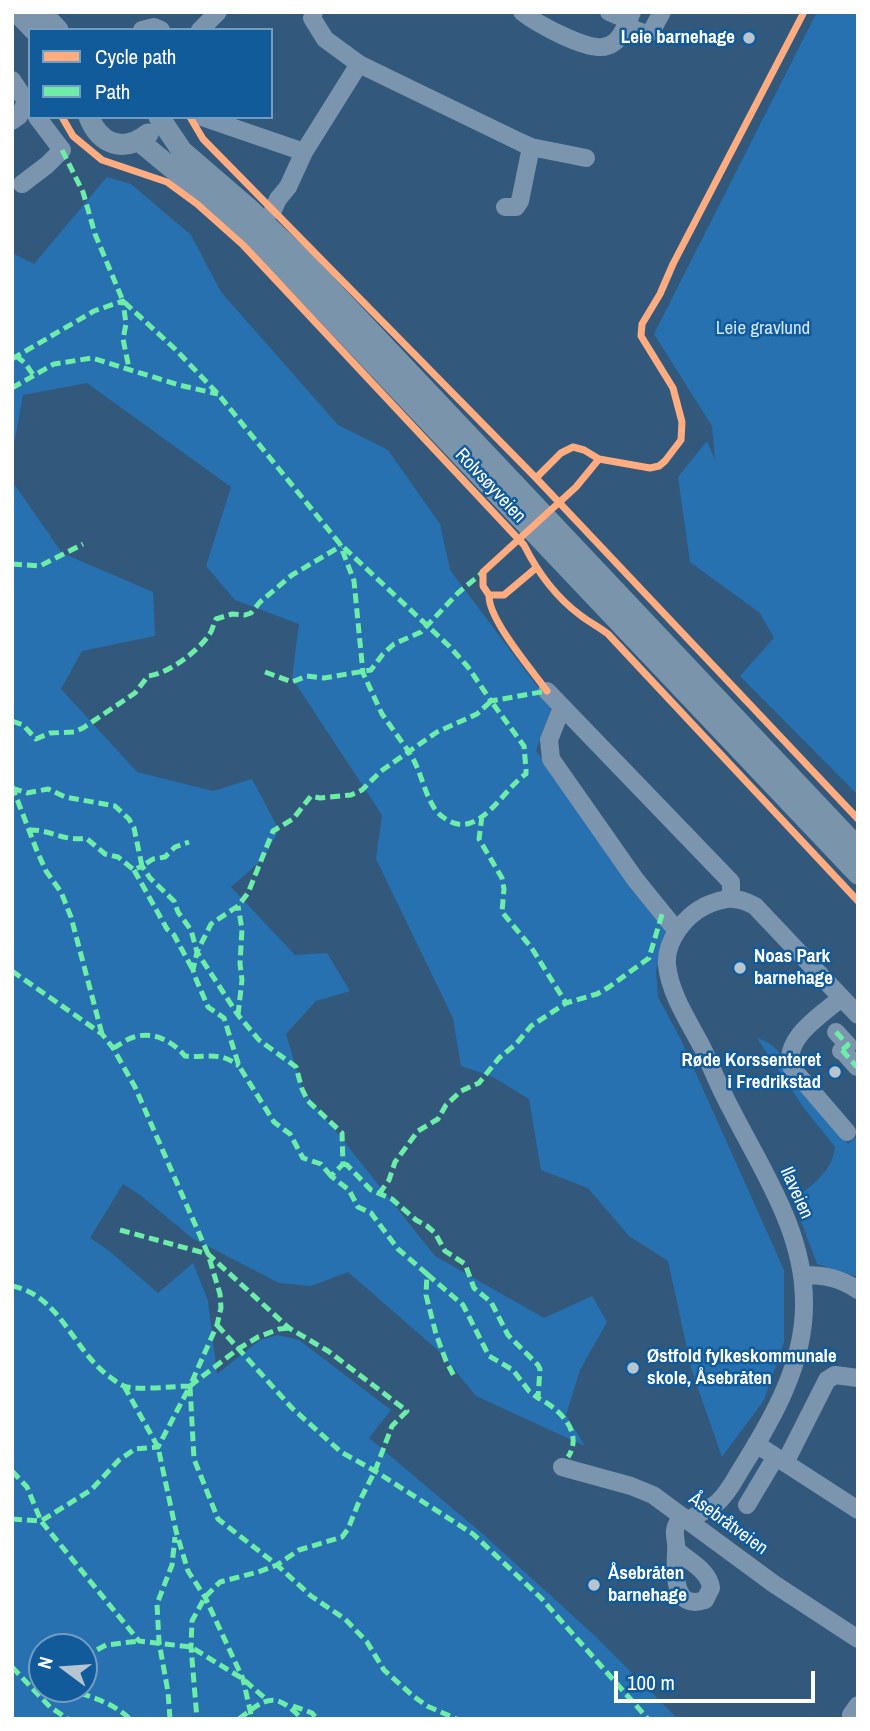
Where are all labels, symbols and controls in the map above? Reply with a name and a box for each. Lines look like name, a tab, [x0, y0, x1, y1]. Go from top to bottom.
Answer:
place label: Leie barnehage	[621, 27, 735, 49]
legend	[28, 28, 273, 119]
marker: Leie barnehage	[741, 30, 757, 46]
text: Cycle path	[95, 42, 176, 71]
text: Path	[95, 77, 130, 106]
park label: Leie gravlund	[716, 318, 810, 340]
street label: Rolvsøyveien	[450, 444, 530, 528]
place label: Noas Park barnehage	[754, 946, 833, 990]
marker: Noas Park barnehage	[732, 960, 748, 976]
place label: Røde Korssenteret i Fredrikstad	[682, 1050, 821, 1094]
marker: Røde Korssenteret i Fredrikstad	[827, 1064, 843, 1080]
street label: Ilaveien	[774, 1163, 818, 1223]
place label: Østfold fylkeskommunale skole, Åsebråten	[647, 1346, 837, 1390]
marker: Østfold fylkeskommunale skole, Åsebråten	[625, 1360, 641, 1376]
street label: Åsebråtveien	[684, 1488, 772, 1560]
place label: Åsebråten barnehage	[608, 1563, 687, 1607]
marker: Åsebråten barnehage	[586, 1577, 602, 1593]
north arrow	[28, 1633, 98, 1703]
text: N	[31, 1654, 59, 1672]
scale bar	[618, 1658, 819, 1702]
text: 100 m	[627, 1668, 675, 1697]

